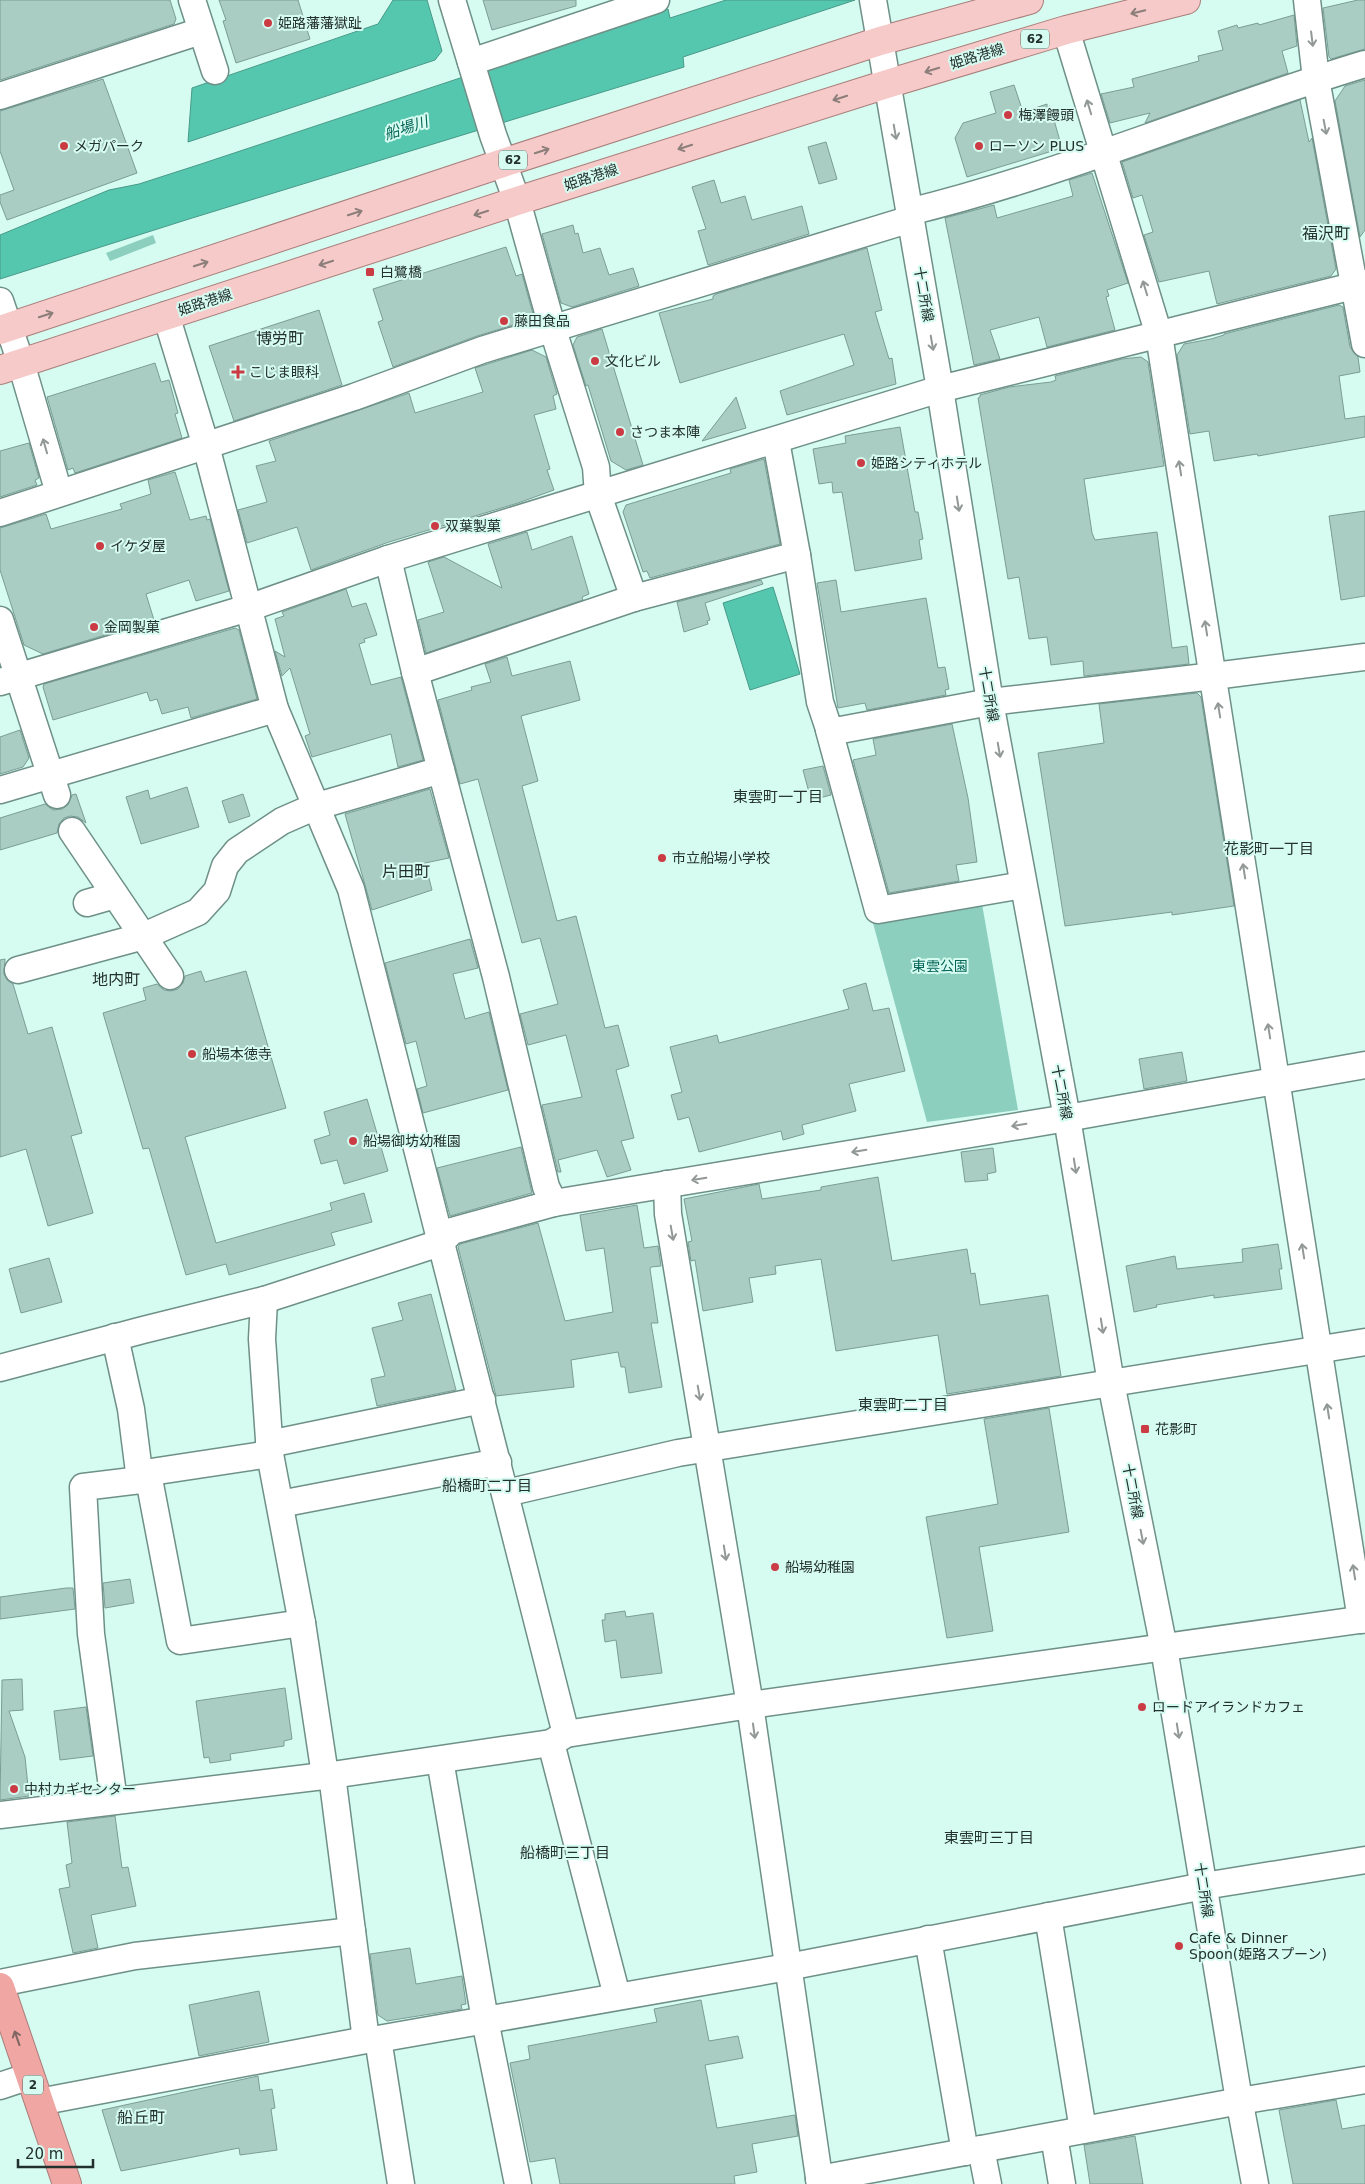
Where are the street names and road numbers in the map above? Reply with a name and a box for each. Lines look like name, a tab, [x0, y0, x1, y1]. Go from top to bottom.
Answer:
road number: 62	[1021, 30, 1049, 48]
street label: 姫路港線	[948, 40, 1006, 72]
road number: 62	[499, 150, 527, 170]
street label: 姫路港線	[562, 161, 620, 193]
street label: 十二所線	[911, 265, 937, 323]
street label: 姫路港線	[176, 286, 234, 318]
street label: 十二所線	[976, 665, 1002, 723]
street label: 十二所線	[1049, 1063, 1075, 1121]
street label: 十二所線	[1120, 1462, 1146, 1520]
street label: 十二所線	[1192, 1861, 1216, 1919]
road number: 2	[23, 2076, 43, 2094]

